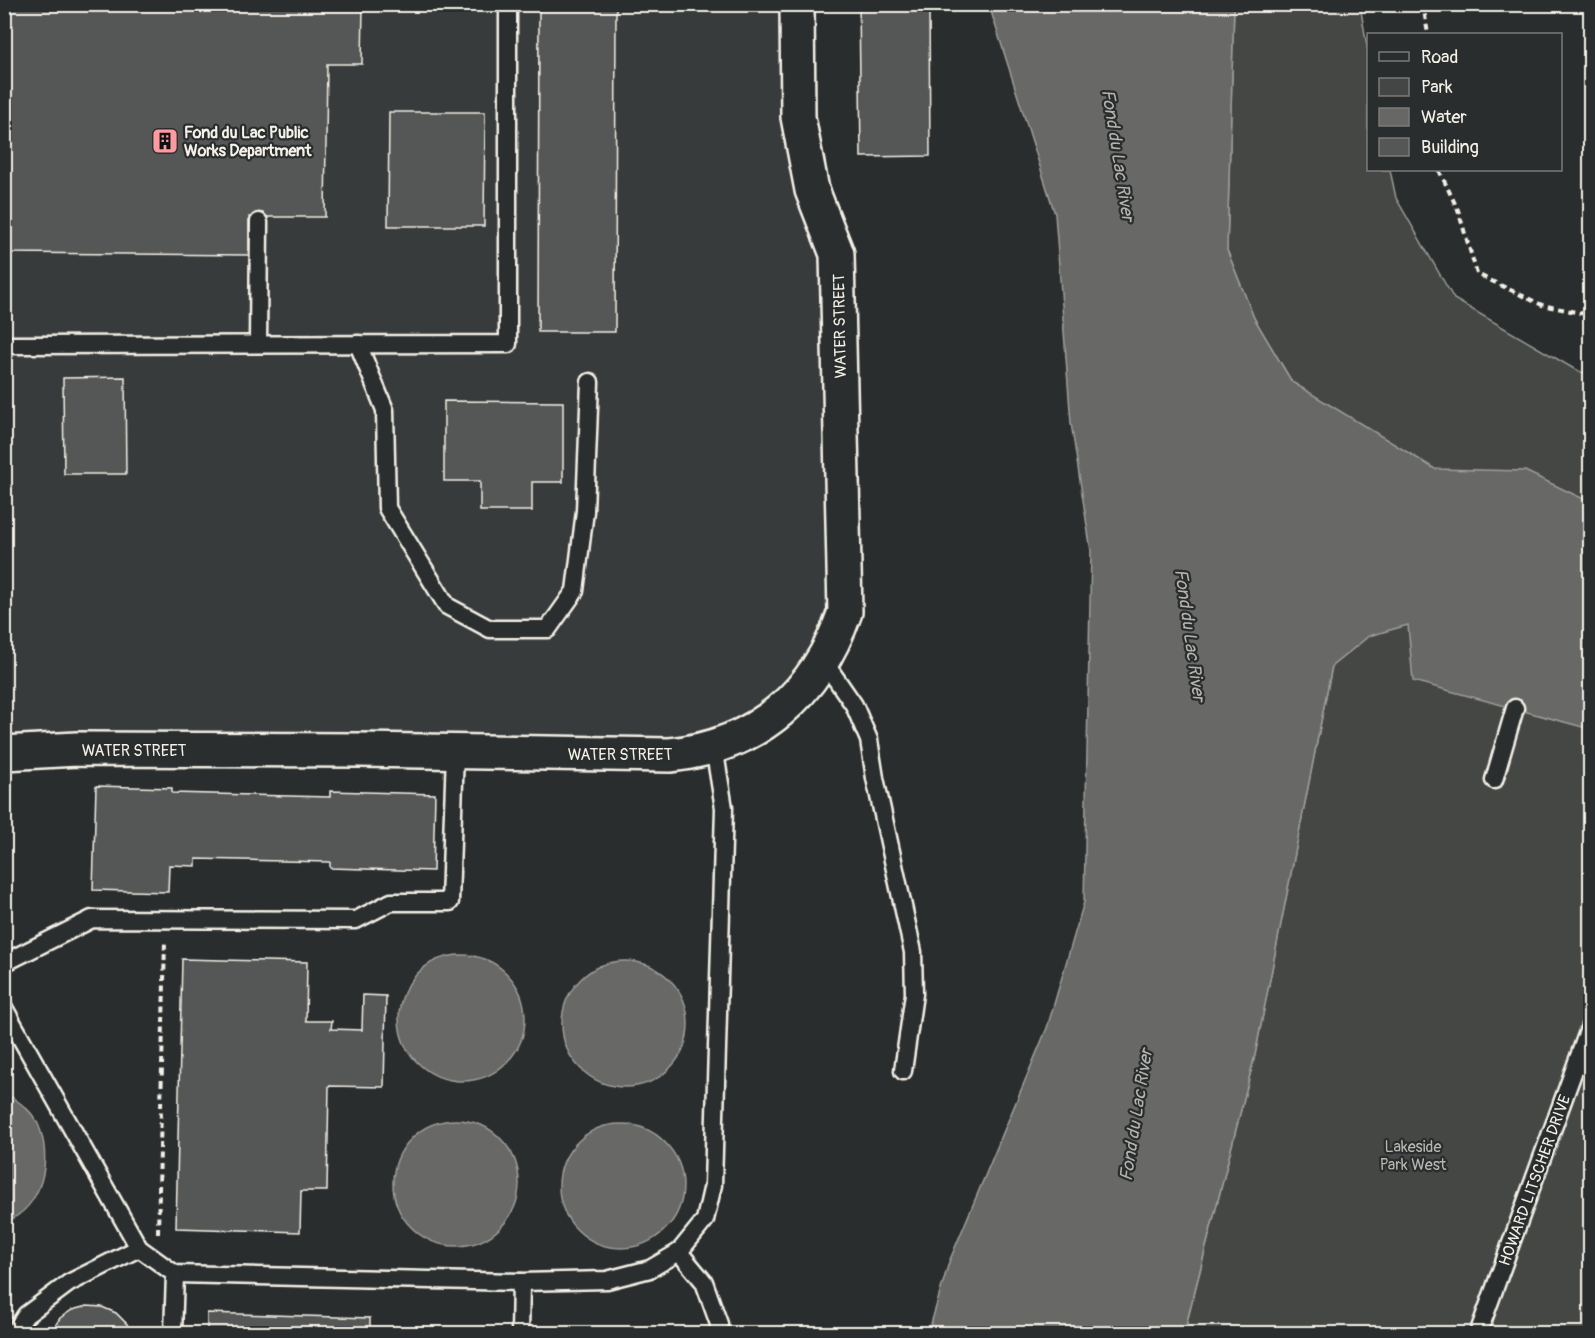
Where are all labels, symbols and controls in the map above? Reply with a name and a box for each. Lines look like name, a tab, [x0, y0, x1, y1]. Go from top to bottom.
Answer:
legend	[1367, 33, 1562, 171]
text: Road	[1421, 46, 1458, 69]
text: Park	[1421, 76, 1453, 99]
water label: Fond du Lac River	[1096, 87, 1140, 225]
text: Water	[1421, 106, 1467, 129]
place label: Fond du Lac Public Works Department	[184, 123, 312, 161]
building icon: Fond du Lac Public Works Department	[150, 126, 180, 156]
text: Building	[1421, 136, 1479, 159]
street label: WATER STREET	[829, 273, 851, 379]
water label: Fond du Lac River	[1169, 567, 1211, 705]
street label: WATER STREET	[82, 741, 186, 761]
street label: WATER STREET	[568, 745, 672, 765]
water label: Fond du Lac River	[1115, 1045, 1159, 1183]
street label: HOWARD LITSCHER DRIVE	[1495, 1092, 1575, 1269]
park label: Lakeside Park West	[1380, 1137, 1447, 1175]

